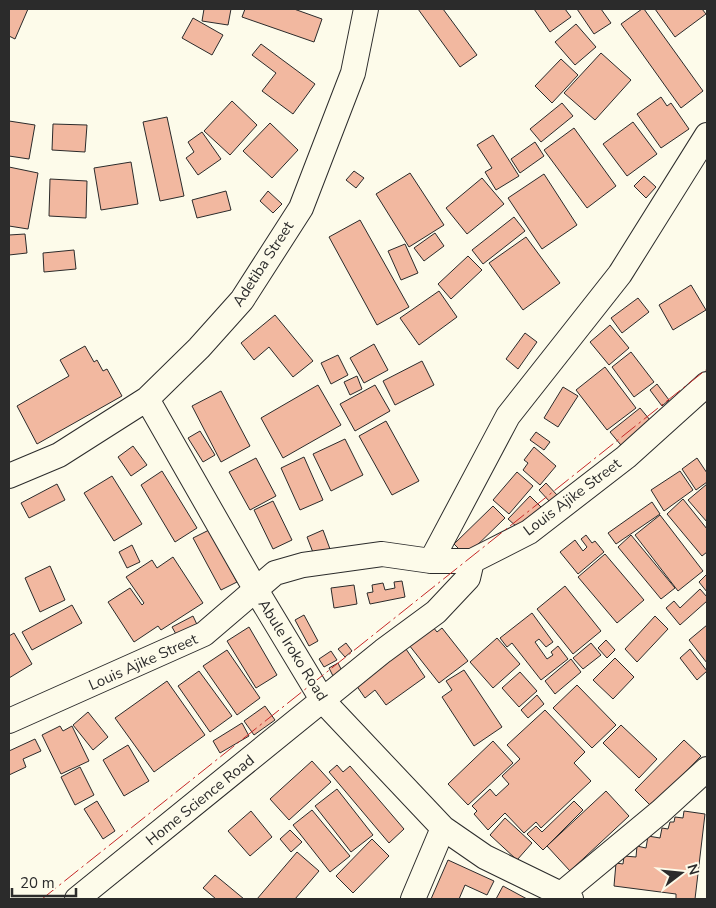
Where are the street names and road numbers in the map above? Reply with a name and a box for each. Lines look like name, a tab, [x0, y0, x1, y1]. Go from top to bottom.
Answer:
street label: Adetiba Street	[228, 217, 298, 310]
street label: Louis Ajike Street	[519, 453, 625, 540]
street label: Abule Iroko Road	[254, 595, 332, 705]
street label: Louis Ajike Street	[85, 629, 201, 695]
street label: Home Science Road	[142, 750, 258, 850]

